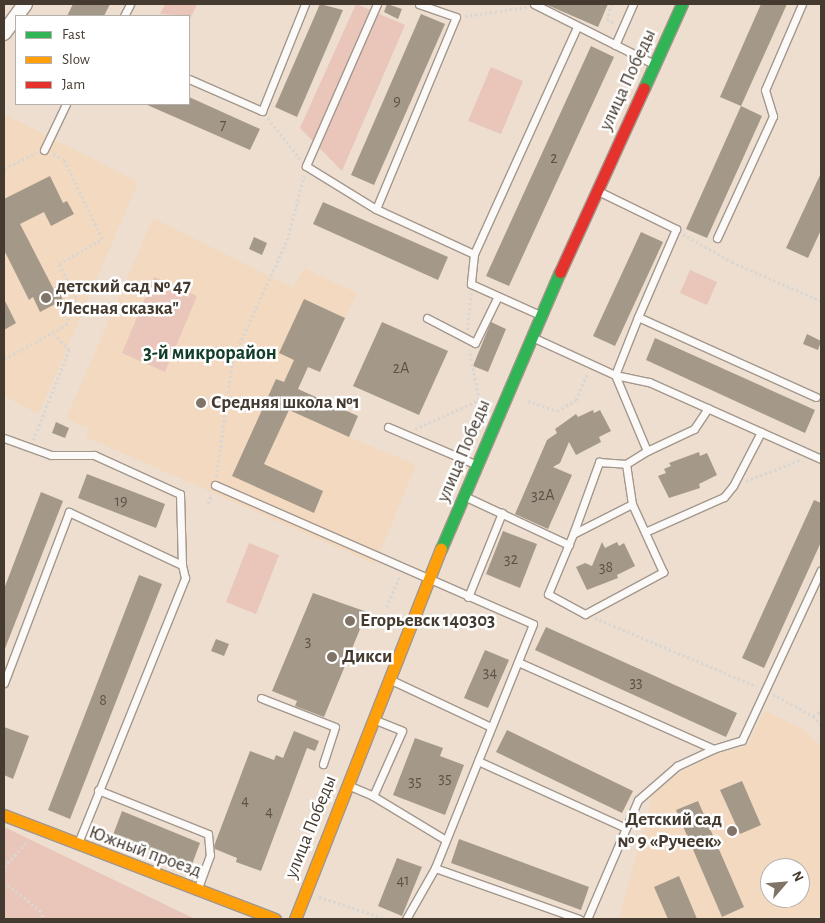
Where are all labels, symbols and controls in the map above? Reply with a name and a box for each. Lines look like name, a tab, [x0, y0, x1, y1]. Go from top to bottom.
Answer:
legend	[15, 15, 190, 105]
street label: улица Победы	[595, 26, 661, 134]
text: Fast	[62, 27, 85, 42]
text: Slow	[62, 52, 90, 67]
text: Jam	[62, 77, 85, 92]
house number: 9	[393, 91, 401, 111]
house number: 7	[220, 115, 226, 135]
house number: 2	[550, 148, 558, 168]
place label: детский сад № 47 "Лесная сказка"	[56, 276, 191, 320]
marker: детский сад № 47 "Лесная сказка"	[40, 292, 52, 304]
district label: 3-й микрорайон	[143, 341, 277, 365]
house number: 2А	[393, 358, 409, 378]
place label: Средняя школа №1	[211, 392, 360, 414]
street label: улица Победы	[432, 396, 496, 506]
marker: Средняя школа №1	[195, 397, 207, 409]
house number: 32А	[531, 485, 555, 505]
house number: 19	[114, 491, 128, 511]
house number: 32	[504, 549, 518, 569]
house number: 38	[599, 557, 613, 577]
place label: Егорьевск 140303	[360, 610, 495, 632]
marker: Егорьевск 140303	[344, 615, 356, 627]
house number: 3	[305, 631, 311, 651]
place label: Дикси	[342, 646, 392, 668]
marker: Дикси	[326, 651, 338, 663]
house number: 34	[483, 662, 497, 682]
house number: 33	[629, 672, 643, 692]
house number: 8	[99, 690, 107, 710]
house number: 35	[438, 768, 452, 788]
house number: 35	[408, 771, 422, 791]
street label: улица Победы	[280, 772, 342, 882]
house number: 4	[241, 790, 249, 810]
house number: 4	[265, 801, 273, 821]
place label: Детский сад № 9 «Ручеек»	[617, 809, 722, 853]
street label: Южный проезд	[86, 821, 204, 883]
marker: Детский сад № 9 «Ручеек»	[726, 825, 738, 837]
north arrow	[760, 858, 810, 908]
text: N	[789, 869, 806, 884]
house number: 41	[396, 870, 410, 890]

